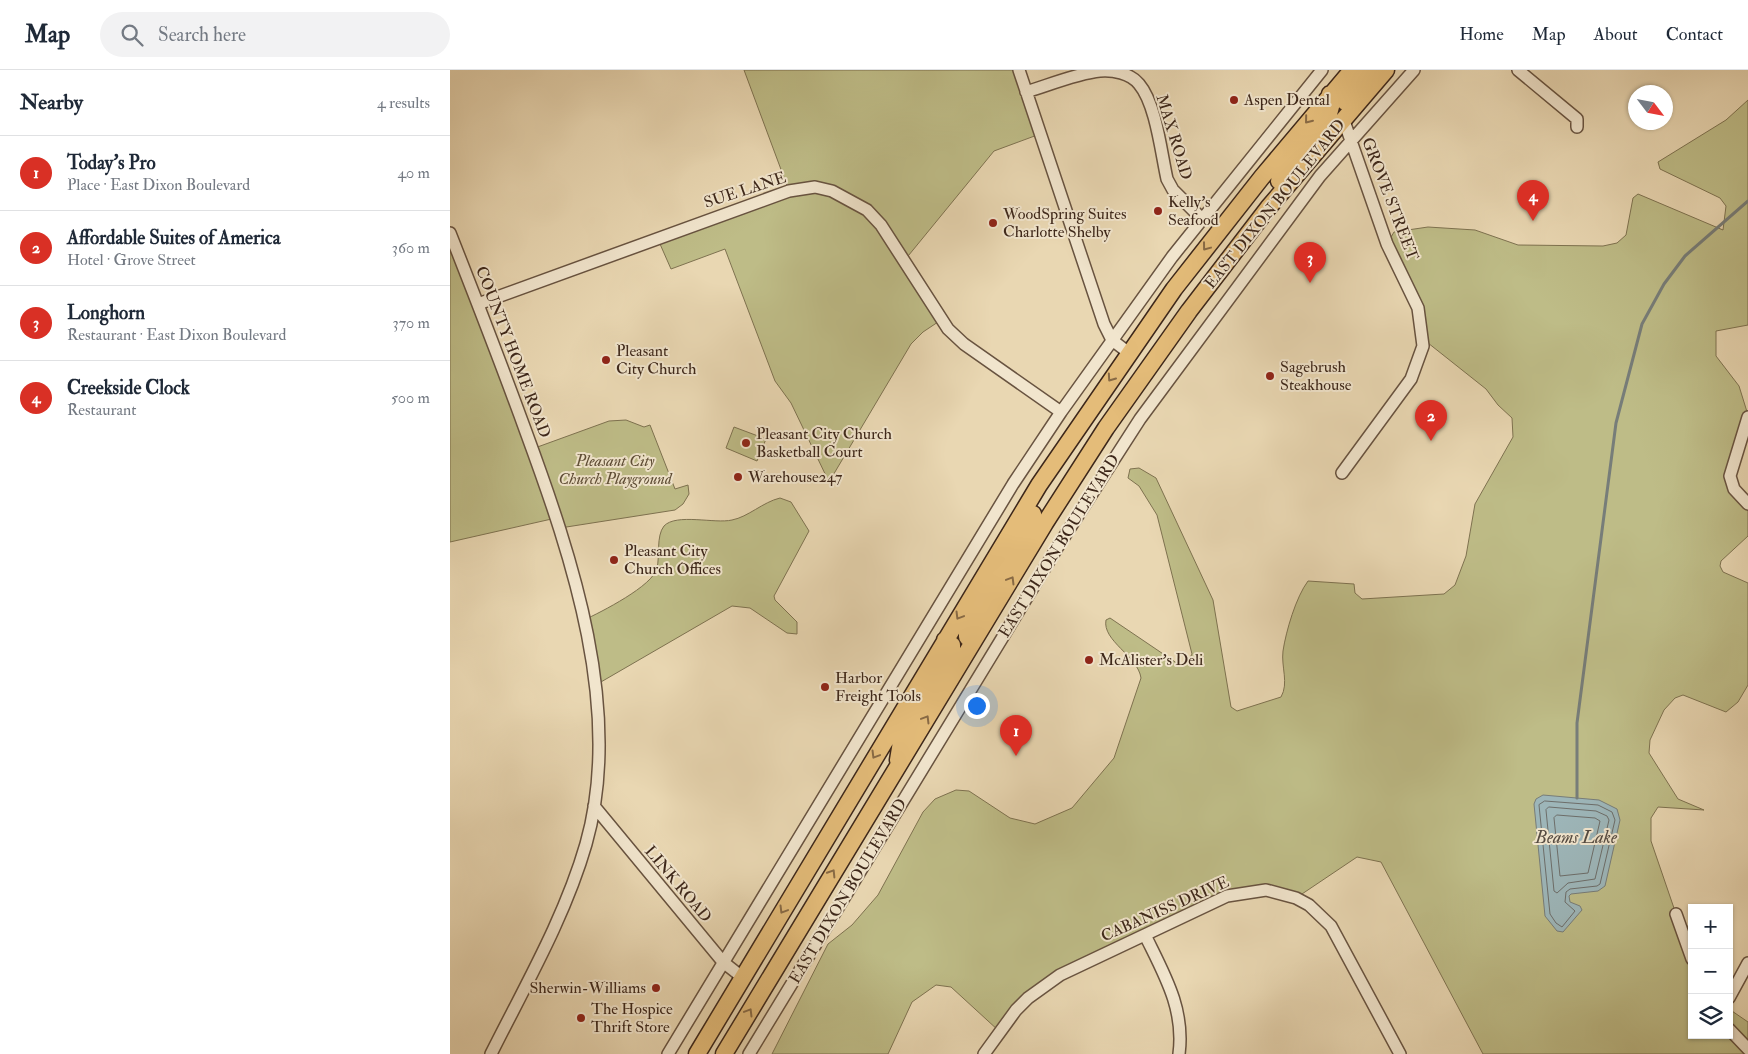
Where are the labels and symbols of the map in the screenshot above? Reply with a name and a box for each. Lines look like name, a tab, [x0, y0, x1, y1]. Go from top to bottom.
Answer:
north arrow	[1628, 85, 1673, 130]
place label: Aspen Dental	[1243, 90, 1330, 111]
street label: MAX ROAD	[1151, 92, 1197, 182]
marker: Aspen Dental	[1228, 94, 1240, 106]
one-way arrow	[1306, 114, 1314, 123]
street label: EAST DIXON BOULEVARD	[1200, 115, 1350, 293]
street label: GROVE STREET	[1357, 135, 1423, 264]
street label: SUE LANE	[701, 167, 789, 213]
pin: 4	[1517, 180, 1549, 221]
place label: Kelly's Seafood	[1168, 192, 1219, 230]
place label: WoodSpring Suites Charlotte Shelby	[1002, 204, 1126, 242]
marker: Kelly's Seafood	[1152, 205, 1164, 217]
marker: WoodSpring Suites Charlotte Shelby	[987, 217, 999, 229]
one-way arrow	[1204, 241, 1212, 250]
pin: 3	[1294, 242, 1326, 283]
street label: COUNTY HOME ROAD	[471, 263, 555, 441]
place label: Pleasant City Church	[616, 341, 697, 379]
marker: Pleasant City Church	[600, 354, 612, 366]
place label: Sagebrush Steakhouse	[1280, 357, 1352, 395]
marker: Sagebrush Steakhouse	[1264, 370, 1276, 382]
one-way arrow	[1108, 372, 1117, 382]
pin: 2	[1415, 400, 1447, 441]
place label: Pleasant City Church Basketball Court	[756, 424, 892, 462]
marker: Pleasant City Church Basketball Court	[740, 437, 752, 449]
park label: Pleasant City Church Playground	[558, 451, 673, 489]
street label: EAST DIXON BOULEVARD	[994, 451, 1124, 641]
place label: Warehouse247	[747, 467, 843, 487]
marker: Warehouse247	[732, 471, 744, 483]
place label: Pleasant City Church Offices	[624, 541, 721, 579]
marker: Pleasant City Church Offices	[608, 554, 620, 566]
one-way arrow	[1004, 577, 1014, 586]
one-way arrow	[956, 610, 966, 619]
place label: McAlister's Deli	[1099, 650, 1203, 670]
marker: McAlister's Deli	[1083, 654, 1095, 666]
place label: Harbor Freight Tools	[835, 668, 921, 706]
marker: Harbor Freight Tools	[819, 681, 831, 693]
your location	[964, 693, 990, 719]
pin: 1	[1000, 715, 1032, 756]
one-way arrow	[920, 716, 930, 725]
one-way arrow	[872, 750, 882, 759]
street label: EAST DIXON BOULEVARD	[785, 795, 911, 987]
water label: Beams Lake	[1534, 826, 1618, 849]
street label: LINK ROAD	[640, 842, 716, 926]
one-way arrow	[826, 869, 836, 878]
street label: CABANISS DRIVE	[1098, 872, 1232, 946]
one-way arrow	[779, 904, 789, 913]
place label: Sherwin-Williams	[529, 978, 646, 998]
marker: Sherwin-Williams	[650, 982, 662, 994]
place label: The Hospice Thrift Store	[591, 999, 673, 1037]
one-way arrow	[742, 1009, 752, 1018]
marker: The Hospice Thrift Store	[575, 1012, 587, 1024]

